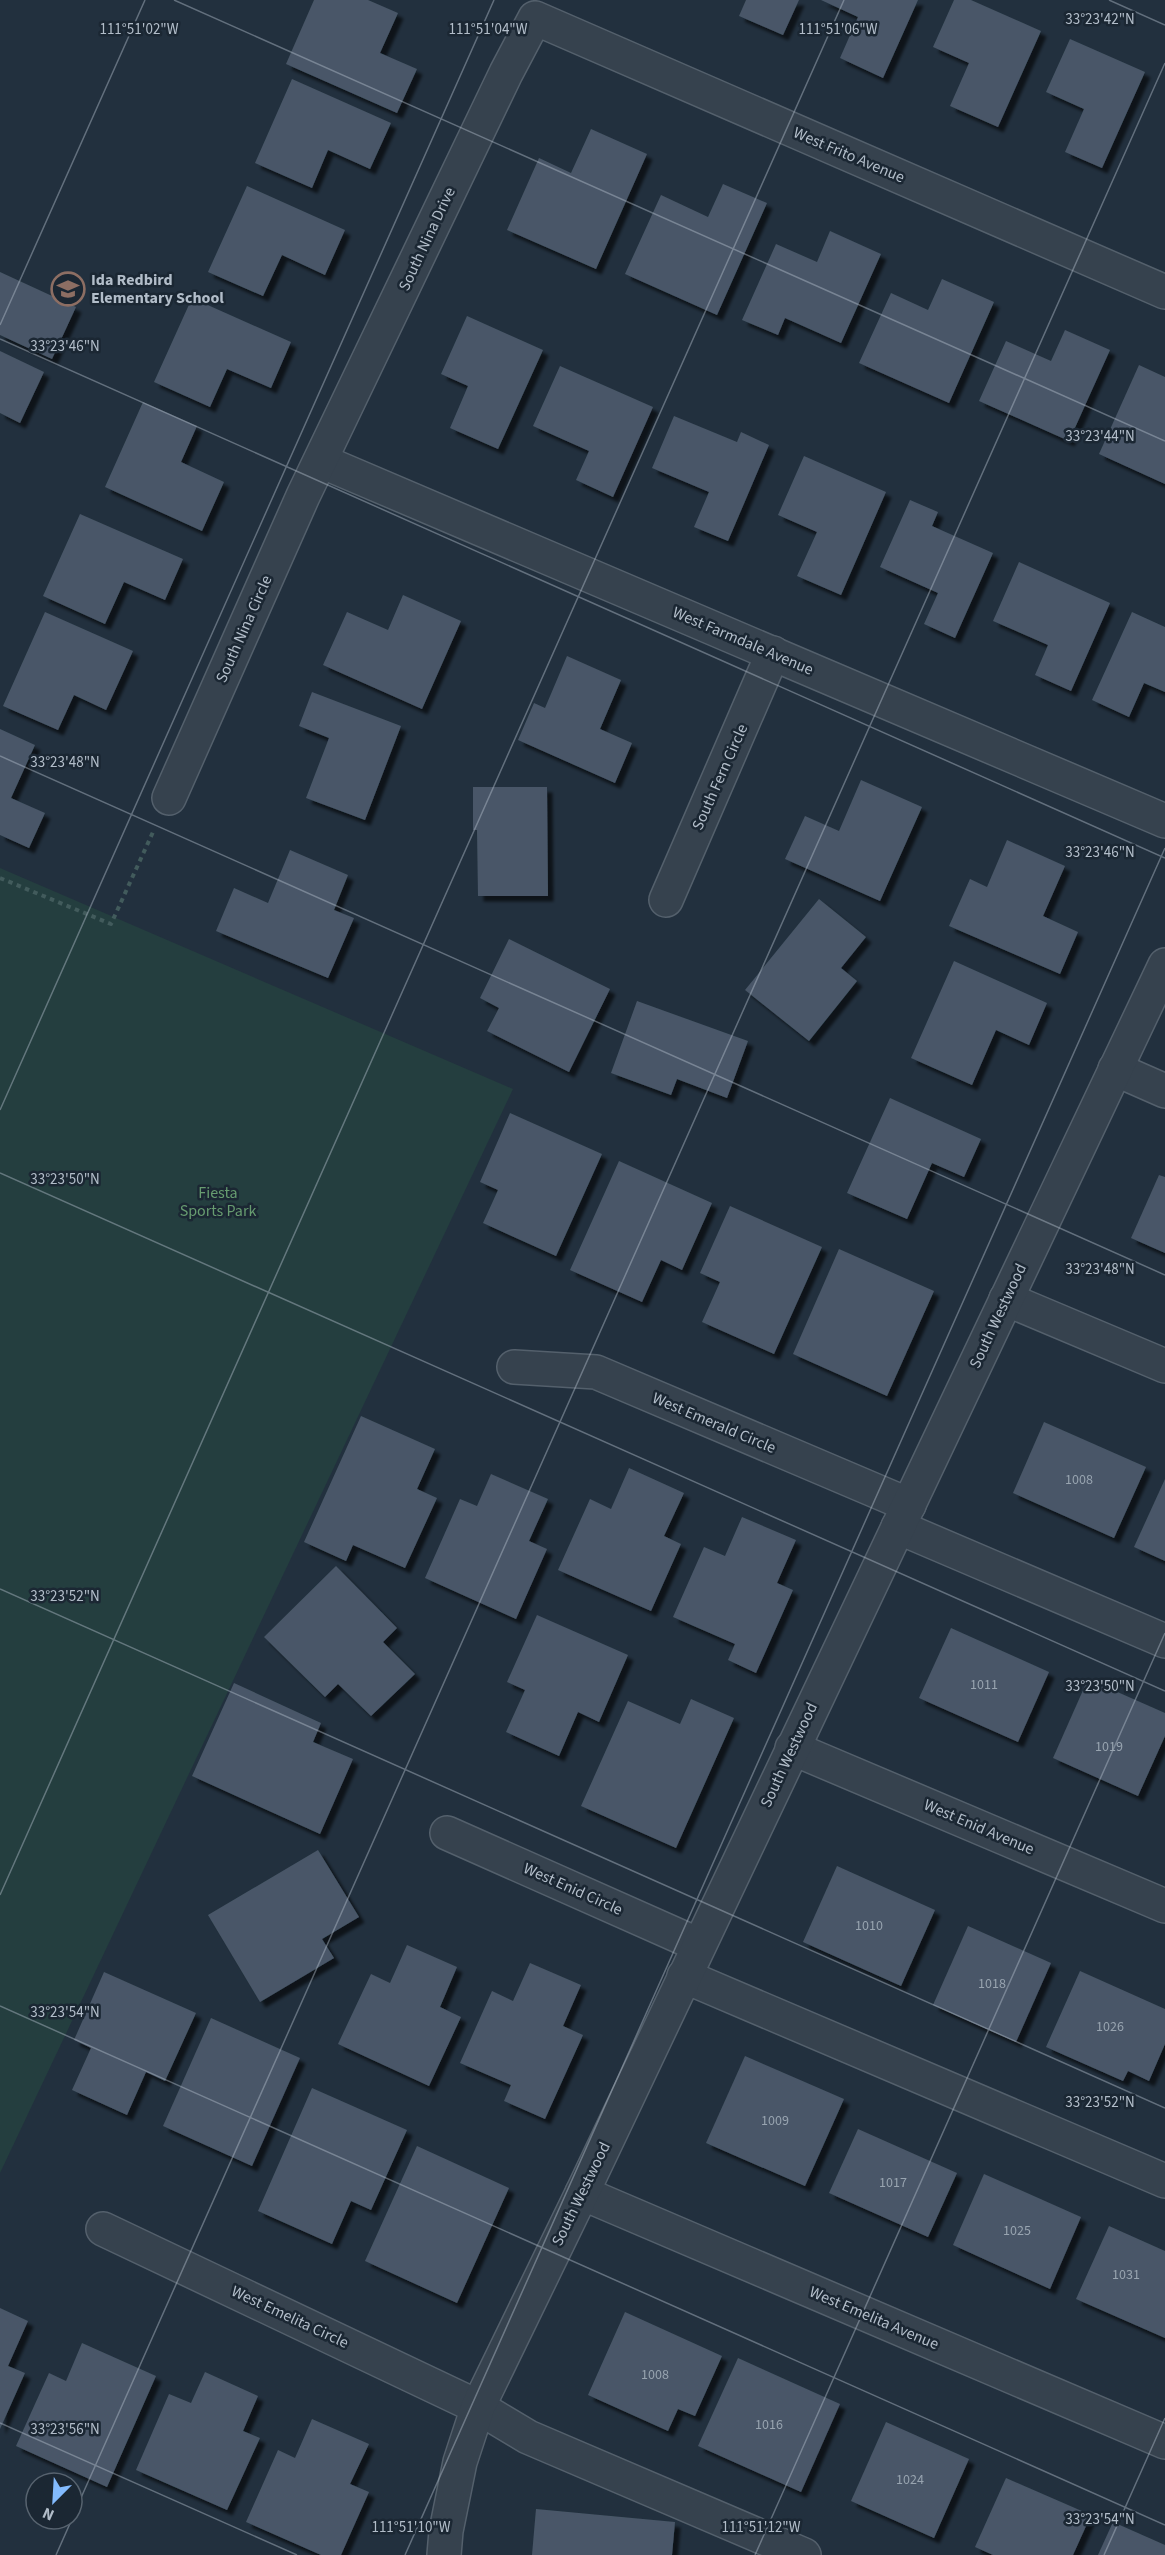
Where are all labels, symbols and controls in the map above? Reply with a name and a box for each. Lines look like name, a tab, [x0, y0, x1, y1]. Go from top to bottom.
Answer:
text: 33°23'42"N	[1065, 9, 1135, 30]
text: 111°51'02"W	[99, 19, 179, 40]
text: 111°51'04"W	[448, 19, 528, 40]
text: 111°51'06"W	[798, 19, 878, 40]
street label: West Frito Avenue	[790, 122, 908, 188]
street label: South Nina Drive	[393, 183, 461, 295]
place label: Ida Redbird Elementary School	[91, 269, 224, 309]
school or university icon: Ida Redbird Elementary School	[50, 271, 86, 307]
text: 33°23'46"N	[30, 336, 100, 357]
text: 33°23'44"N	[1065, 426, 1135, 447]
street label: South Nina Circle	[211, 572, 278, 686]
street label: West Farmdale Avenue	[669, 601, 817, 681]
street label: South Fern Circle	[687, 720, 753, 834]
text: 33°23'48"N	[30, 752, 100, 773]
text: 33°23'46"N	[1065, 842, 1135, 863]
text: 33°23'50"N	[30, 1169, 100, 1190]
park label: Fiesta Sports Park	[180, 1182, 256, 1222]
text: 33°23'48"N	[1065, 1259, 1135, 1280]
street label: South Westwood	[964, 1260, 1032, 1372]
street label: West Emerald Circle	[649, 1387, 779, 1459]
house number: 1008	[1065, 1470, 1093, 1490]
text: 33°23'52"N	[30, 1586, 100, 1607]
house number: 1011	[970, 1675, 998, 1695]
text: 33°23'50"N	[1065, 1676, 1135, 1697]
street label: South Westwood	[755, 1699, 823, 1811]
house number: 1019	[1095, 1737, 1123, 1757]
street label: West Enid Avenue	[920, 1794, 1038, 1860]
street label: West Enid Circle	[520, 1857, 626, 1921]
house number: 1010	[855, 1916, 883, 1936]
house number: 1018	[978, 1974, 1006, 1994]
text: 33°23'54"N	[30, 2002, 100, 2023]
house number: 1026	[1096, 2017, 1124, 2037]
text: 33°23'52"N	[1065, 2092, 1135, 2113]
house number: 1009	[761, 2111, 789, 2131]
street label: South Westwood	[546, 2138, 616, 2250]
house number: 1017	[879, 2173, 907, 2193]
house number: 1025	[1003, 2221, 1031, 2241]
house number: 1031	[1112, 2265, 1140, 2285]
street label: West Emelita Circle	[228, 2280, 352, 2354]
street label: West Emelita Avenue	[806, 2281, 942, 2355]
house number: 1008	[641, 2365, 669, 2385]
house number: 1016	[755, 2415, 783, 2435]
text: 33°23'56"N	[30, 2419, 100, 2440]
house number: 1024	[896, 2470, 924, 2490]
north arrow	[24, 2471, 84, 2531]
text: N	[39, 2502, 58, 2526]
text: 33°23'54"N	[1065, 2509, 1135, 2530]
text: 111°51'10"W	[371, 2517, 451, 2538]
text: 111°51'12"W	[721, 2517, 801, 2538]

